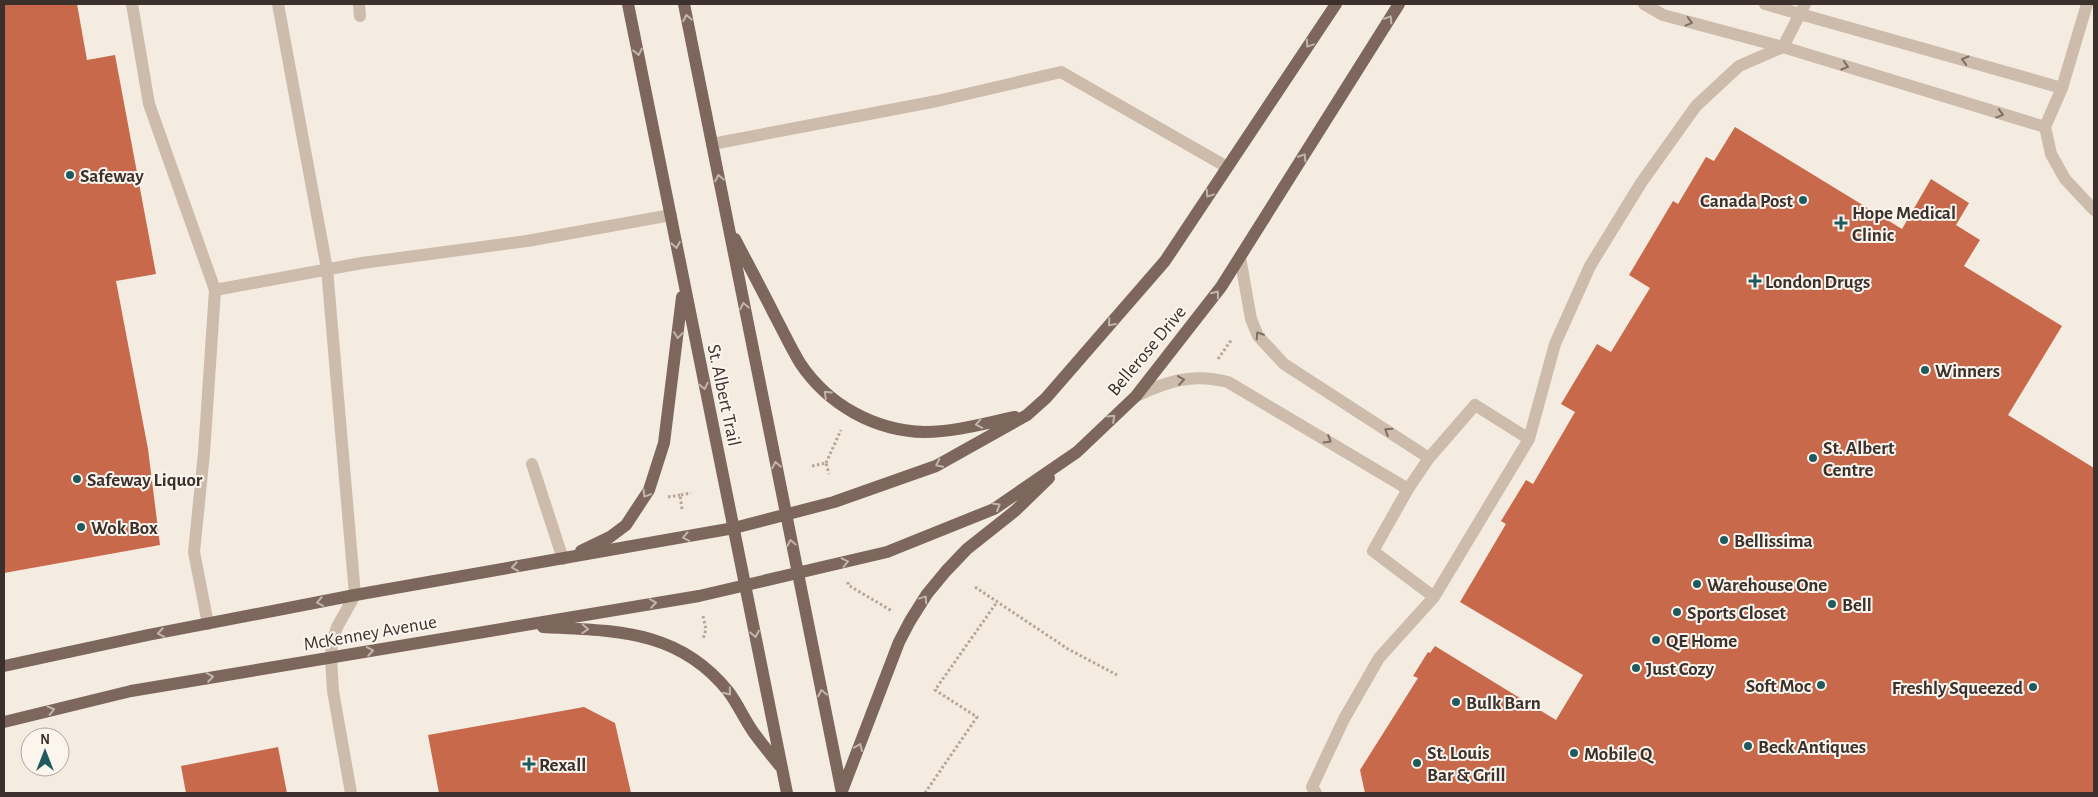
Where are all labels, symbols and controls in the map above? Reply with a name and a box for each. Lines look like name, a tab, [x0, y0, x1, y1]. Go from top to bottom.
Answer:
one-way arrow	[682, 14, 693, 23]
one-way arrow	[1383, 15, 1393, 24]
one-way arrow	[1684, 16, 1692, 26]
one-way arrow	[1306, 39, 1315, 48]
one-way arrow	[632, 47, 643, 56]
one-way arrow	[1961, 55, 1970, 66]
one-way arrow	[1840, 60, 1849, 70]
one-way arrow	[1996, 108, 2004, 118]
one-way arrow	[1297, 153, 1307, 162]
place label: Safeway	[80, 167, 144, 186]
marker: Safeway	[64, 169, 76, 181]
one-way arrow	[714, 173, 724, 182]
one-way arrow	[1206, 189, 1216, 198]
place label: Canada Post	[1700, 192, 1794, 211]
marker: Canada Post	[1797, 194, 1809, 206]
place label: Hope Medical Clinic	[1852, 204, 1956, 245]
marker: Hope Medical Clinic	[1834, 216, 1848, 230]
one-way arrow	[671, 241, 681, 250]
place label: London Drugs	[1765, 273, 1870, 292]
marker: London Drugs	[1749, 275, 1761, 287]
one-way arrow	[1210, 290, 1219, 300]
one-way arrow	[739, 302, 750, 310]
street label: Bellerose Drive	[1104, 302, 1190, 400]
one-way arrow	[1108, 317, 1117, 326]
one-way arrow	[673, 331, 683, 340]
one-way arrow	[1256, 331, 1265, 341]
street label: St. Albert Trail	[703, 343, 744, 448]
place label: Winners	[1935, 362, 2000, 381]
marker: Winners	[1919, 364, 1931, 376]
one-way arrow	[1178, 375, 1186, 386]
one-way arrow	[699, 382, 709, 391]
one-way arrow	[823, 391, 832, 400]
one-way arrow	[1106, 415, 1115, 424]
one-way arrow	[975, 418, 984, 429]
one-way arrow	[1385, 428, 1394, 438]
one-way arrow	[1322, 434, 1331, 444]
place label: St. Albert Centre	[1823, 439, 1895, 480]
marker: St. Albert Centre	[1807, 452, 1819, 464]
one-way arrow	[935, 458, 944, 468]
one-way arrow	[771, 461, 782, 470]
place label: Safeway Liquor	[87, 471, 203, 490]
marker: Safeway Liquor	[71, 473, 83, 485]
one-way arrow	[642, 488, 652, 497]
one-way arrow	[991, 503, 1000, 513]
place label: Wok Box	[91, 519, 158, 538]
marker: Wok Box	[75, 521, 87, 533]
one-way arrow	[681, 531, 690, 541]
place label: Bellissima	[1734, 532, 1813, 551]
marker: Bellissima	[1718, 534, 1730, 546]
one-way arrow	[787, 538, 797, 547]
one-way arrow	[840, 557, 849, 568]
one-way arrow	[510, 562, 519, 572]
place label: Warehouse One	[1707, 576, 1827, 595]
marker: Warehouse One	[1691, 578, 1703, 590]
one-way arrow	[918, 595, 927, 604]
one-way arrow	[316, 596, 325, 606]
place label: Bell	[1842, 596, 1872, 615]
marker: Bell	[1826, 598, 1838, 610]
one-way arrow	[649, 599, 657, 609]
place label: Sports Closet	[1687, 604, 1786, 623]
marker: Sports Closet	[1671, 606, 1683, 618]
street label: McKenney Avenue	[302, 612, 438, 655]
one-way arrow	[581, 624, 589, 635]
one-way arrow	[156, 627, 165, 638]
one-way arrow	[749, 630, 759, 639]
place label: QE Home	[1666, 632, 1737, 651]
marker: QE Home	[1650, 634, 1662, 646]
one-way arrow	[366, 646, 375, 656]
place label: Just Cozy	[1646, 660, 1715, 679]
marker: Just Cozy	[1630, 662, 1642, 674]
one-way arrow	[206, 673, 214, 683]
place label: Soft Moc	[1746, 677, 1812, 696]
marker: Soft Moc	[1815, 679, 1827, 691]
place label: Freshly Squeezed	[1892, 679, 2023, 698]
marker: Freshly Squeezed	[2027, 681, 2039, 693]
one-way arrow	[722, 686, 730, 695]
one-way arrow	[817, 689, 827, 698]
place label: Bulk Barn	[1466, 694, 1541, 713]
marker: Bulk Barn	[1450, 696, 1462, 708]
one-way arrow	[47, 705, 56, 716]
north arrow	[20, 727, 70, 777]
text: N	[40, 733, 50, 747]
place label: Beck Antiques	[1758, 738, 1866, 757]
marker: Beck Antiques	[1742, 740, 1754, 752]
one-way arrow	[853, 743, 864, 752]
place label: St. Louis Bar & Grill	[1427, 744, 1505, 785]
place label: Mobile Q	[1584, 745, 1654, 764]
marker: Mobile Q	[1568, 747, 1580, 759]
place label: Rexall	[539, 756, 586, 775]
marker: St. Louis Bar & Grill	[1411, 757, 1423, 769]
marker: Rexall	[523, 758, 535, 770]

